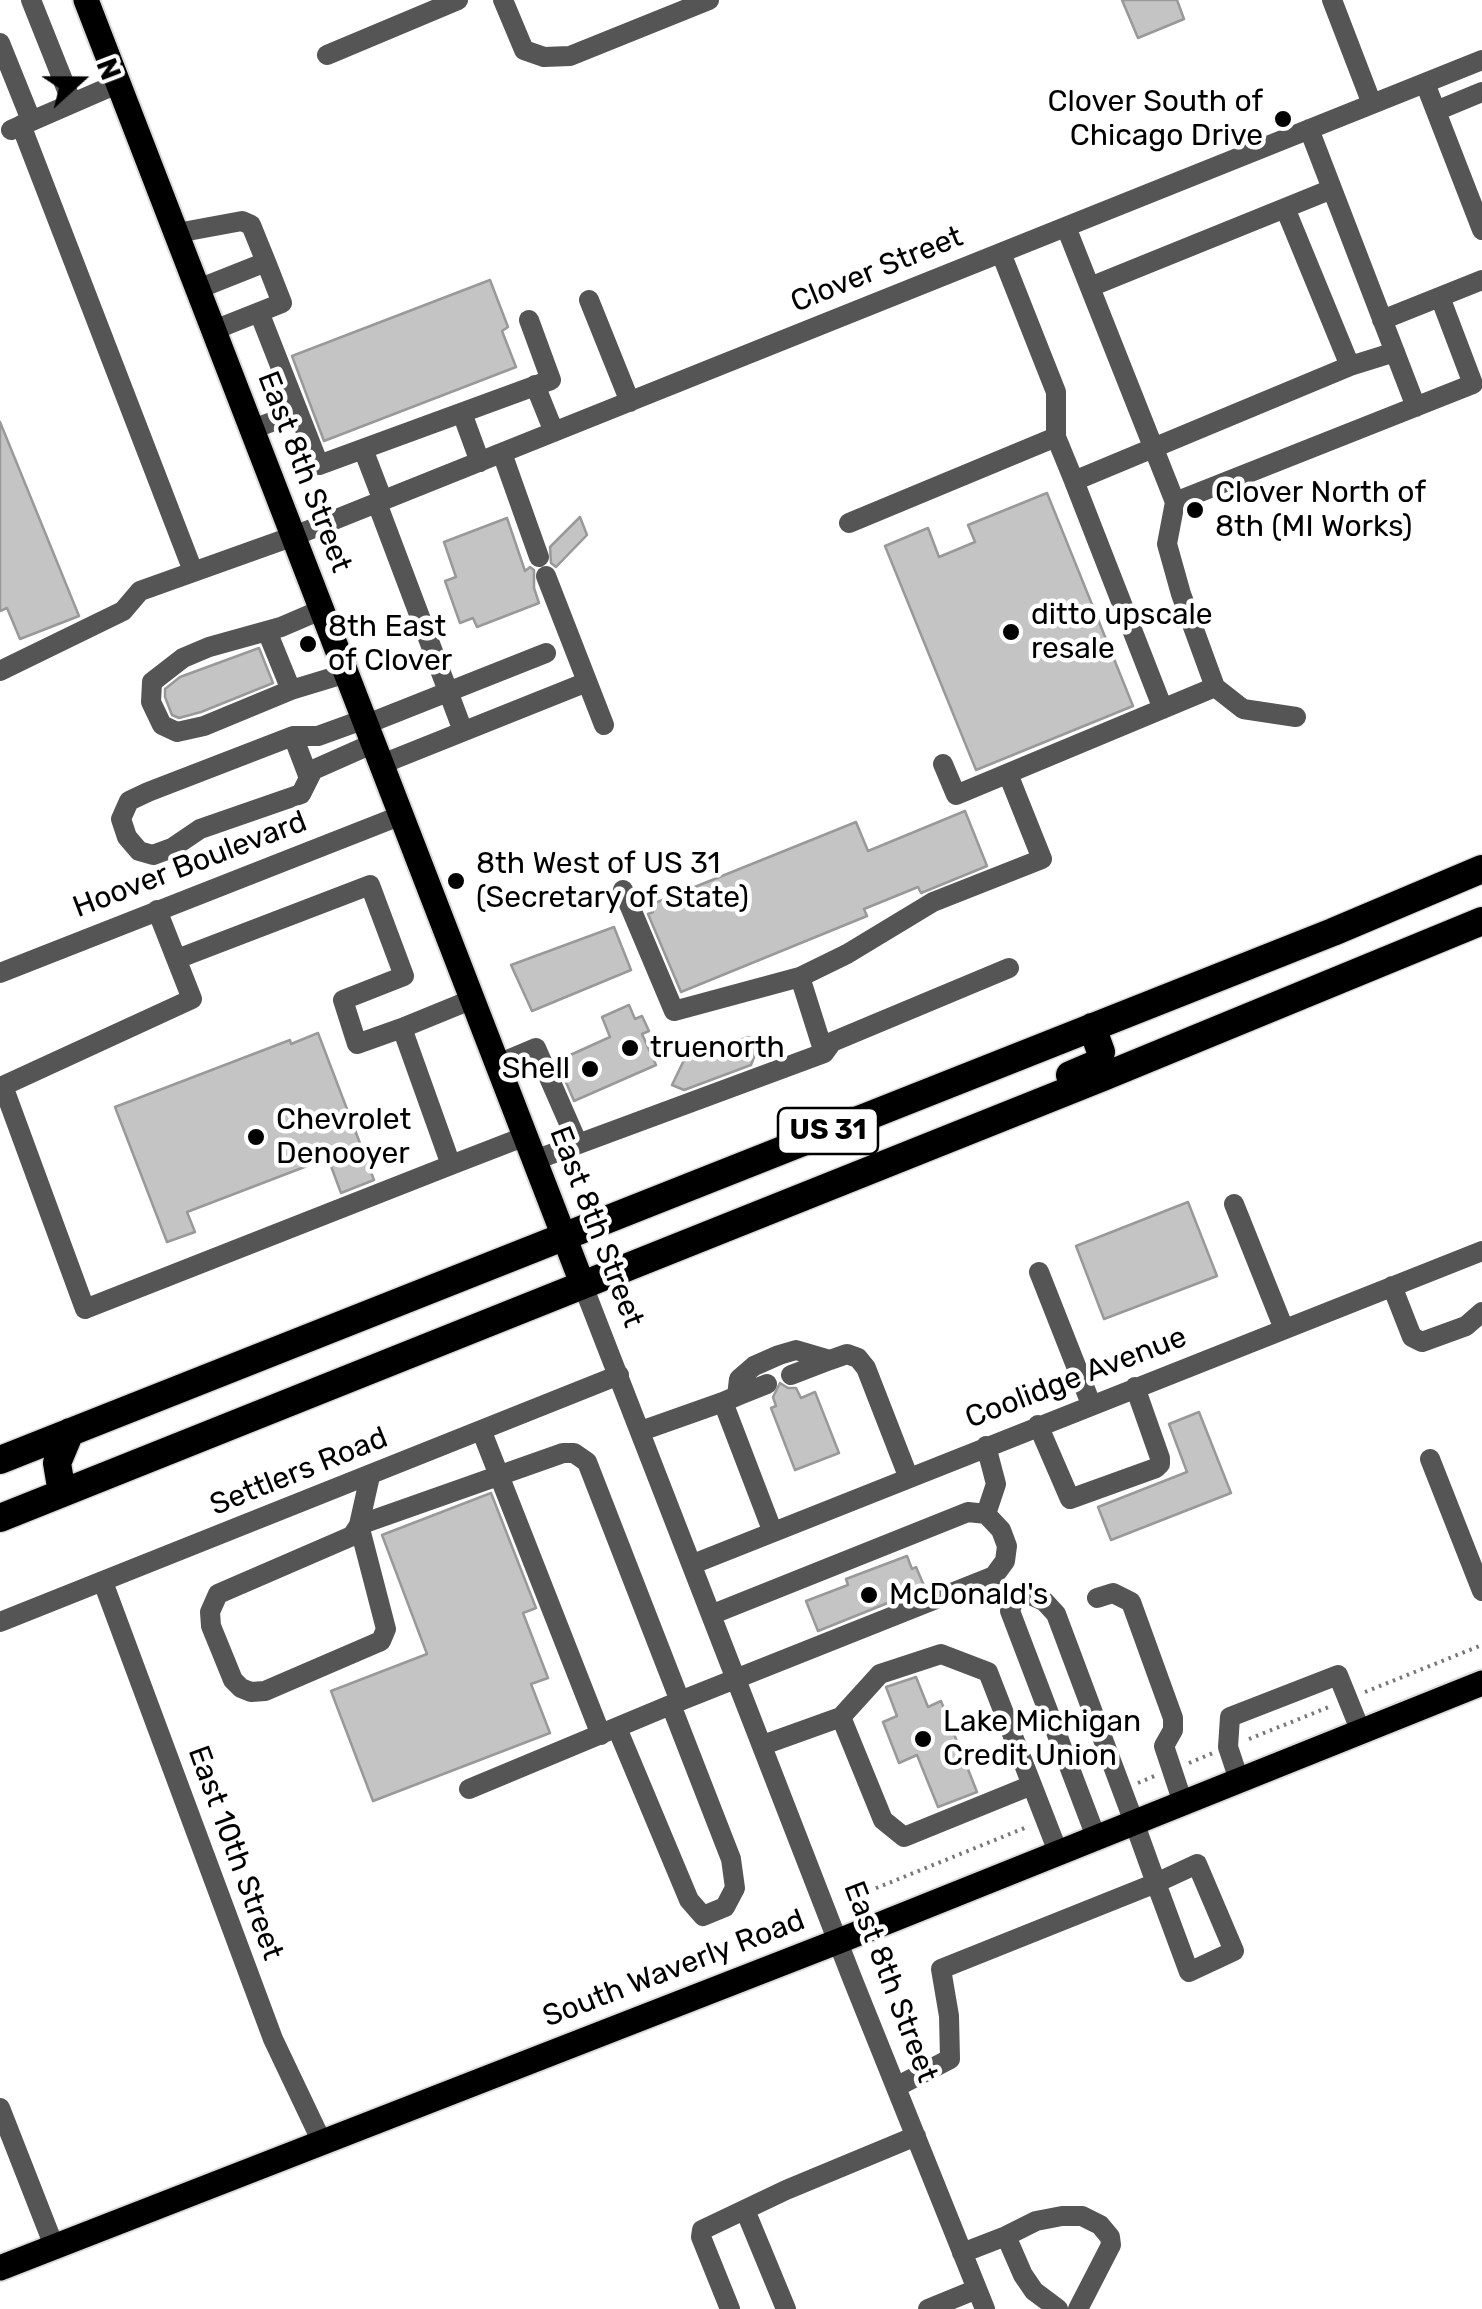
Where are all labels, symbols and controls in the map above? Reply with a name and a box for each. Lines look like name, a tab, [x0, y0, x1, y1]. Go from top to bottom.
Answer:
north arrow	[30, 30, 130, 130]
text: N	[89, 54, 127, 84]
place label: Clover South of Chicago Drive	[1048, 84, 1263, 154]
marker: Clover South of Chicago Drive	[1272, 108, 1294, 130]
street label: Clover Street	[786, 219, 968, 321]
street label: East 8th Street	[249, 366, 359, 578]
place label: Clover North of 8th (MI Works)	[1215, 475, 1426, 546]
marker: Clover North of 8th (MI Works)	[1184, 499, 1206, 521]
place label: ditto upscale resale	[1031, 597, 1213, 668]
place label: 8th East of Clover	[328, 609, 452, 680]
marker: ditto upscale resale	[1000, 621, 1022, 643]
marker: 8th East of Clover	[297, 633, 319, 655]
street label: Hoover Boulevard	[68, 804, 312, 926]
place label: 8th West of US 31 (Secretary of State)	[476, 846, 749, 916]
marker: 8th West of US 31 (Secretary of State)	[445, 870, 467, 892]
place label: truenorth	[650, 1030, 785, 1066]
marker: truenorth	[619, 1037, 641, 1059]
place label: Shell	[502, 1051, 570, 1087]
marker: Shell	[579, 1058, 601, 1080]
place label: Chevrolet Denooyer	[276, 1102, 411, 1172]
road number: US 31	[778, 1108, 878, 1154]
street label: East 8th Street	[541, 1121, 651, 1333]
marker: Chevrolet Denooyer	[245, 1126, 267, 1148]
street label: Coolidge Avenue	[960, 1319, 1192, 1437]
street label: Settlers Road	[205, 1420, 393, 1524]
place label: McDonald's	[889, 1577, 1048, 1613]
marker: McDonald's	[858, 1584, 880, 1606]
place label: Lake Michigan Credit Union	[943, 1704, 1141, 1774]
marker: Lake Michigan Credit Union	[912, 1728, 934, 1750]
street label: East 10th Street	[180, 1741, 290, 1965]
street label: East 8th Street	[835, 1876, 945, 2088]
street label: South Waverly Road	[538, 1902, 810, 2036]

